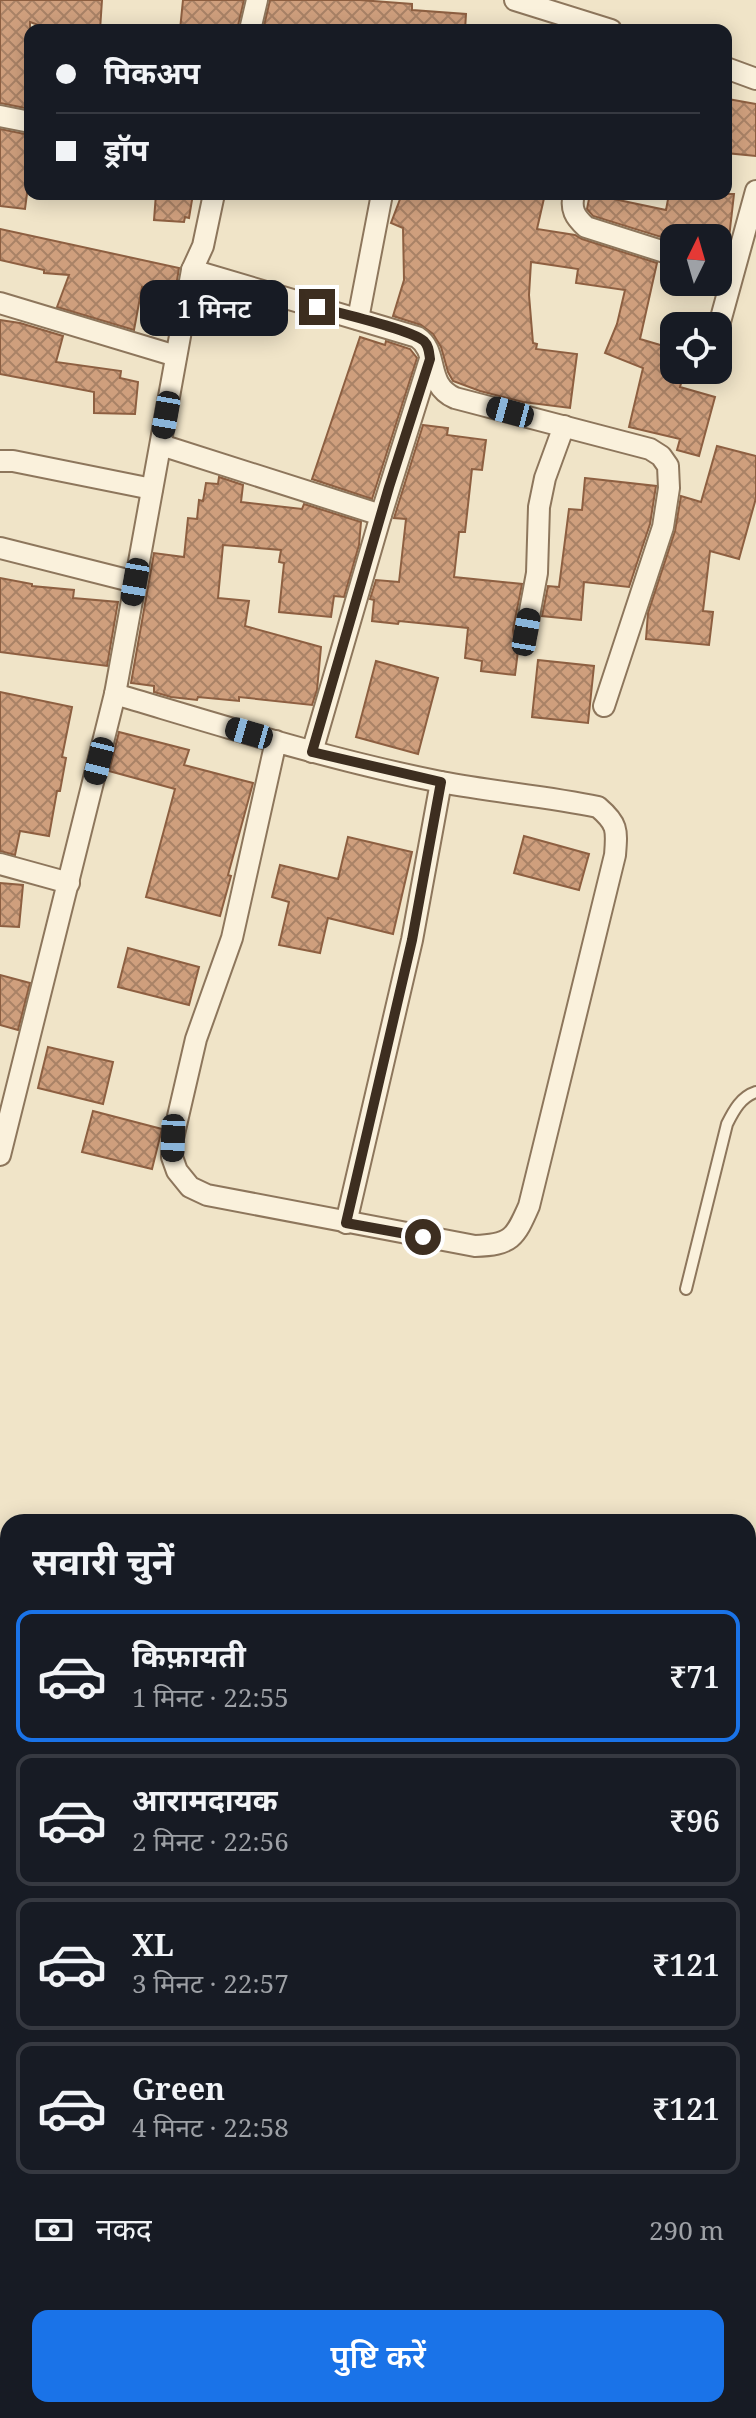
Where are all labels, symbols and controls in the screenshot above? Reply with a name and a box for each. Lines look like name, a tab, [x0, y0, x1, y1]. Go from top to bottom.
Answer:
text: पिकअप	[104, 52, 200, 93]
text: ड्रॉप	[104, 129, 148, 170]
north arrow	[660, 224, 732, 296]
map controls	[660, 224, 732, 384]
callout: 1 मिनट	[141, 279, 289, 335]
route end	[299, 289, 335, 325]
text: 1 मिनट	[177, 290, 251, 326]
button: locate	[660, 312, 732, 384]
car	[150, 389, 182, 441]
car	[484, 394, 536, 430]
car	[119, 556, 151, 608]
car	[510, 606, 542, 658]
car	[223, 715, 275, 751]
car	[82, 735, 116, 787]
car	[160, 1114, 186, 1162]
route start	[405, 1219, 441, 1255]
text: सवारी चुनें	[32, 1537, 174, 1586]
text: किफ़ायती	[132, 1635, 246, 1676]
icon: car	[36, 1640, 108, 1712]
text: ₹71	[669, 1656, 720, 1697]
text: 1 मिनट · 22:55	[132, 1679, 289, 1715]
text: आरामदायक	[132, 1779, 278, 1820]
icon: car	[36, 1784, 108, 1856]
text: ₹96	[669, 1800, 720, 1841]
text: 2 मिनट · 22:56	[132, 1823, 289, 1859]
text: XL	[132, 1924, 174, 1965]
icon: car	[36, 1928, 108, 2000]
text: ₹121	[653, 1944, 720, 1985]
text: 3 मिनट · 22:57	[132, 1965, 289, 2001]
text: Green	[132, 2068, 225, 2109]
icon: car	[36, 2072, 108, 2144]
text: ₹121	[653, 2088, 720, 2129]
text: 4 मिनट · 22:58	[132, 2109, 289, 2145]
icon: cash	[32, 2208, 76, 2252]
text: नकद	[96, 2208, 152, 2249]
text: 290 m	[649, 2212, 724, 2248]
button: पुष्टि करें	[32, 2310, 724, 2402]

